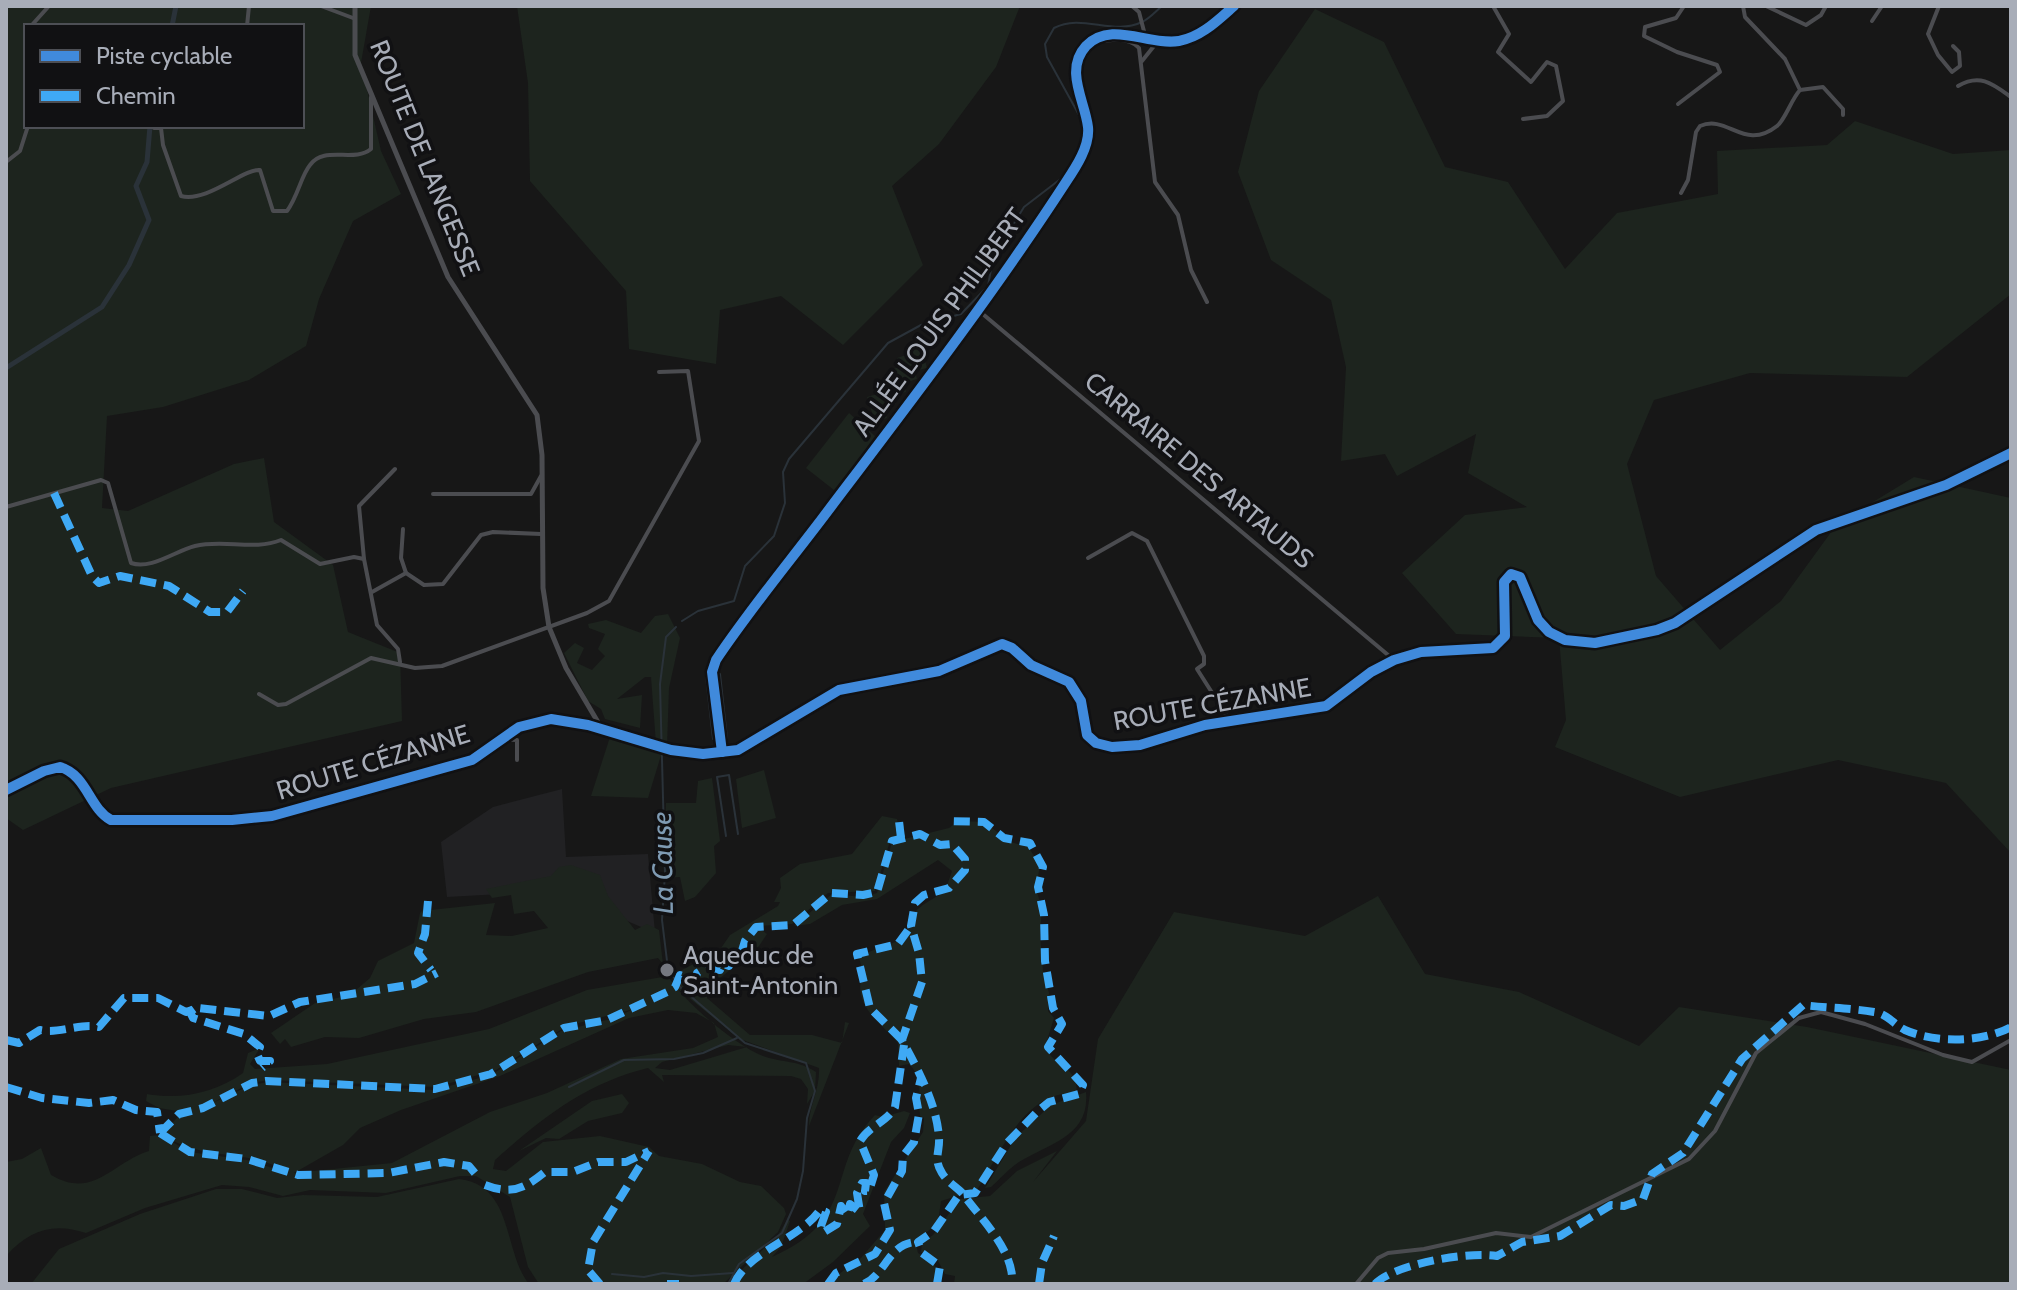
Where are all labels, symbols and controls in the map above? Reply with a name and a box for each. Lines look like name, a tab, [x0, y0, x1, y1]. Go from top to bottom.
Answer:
legend	[24, 24, 304, 128]
street label: ROUTE DE LANGESSE	[363, 35, 487, 281]
text: Piste cyclable	[96, 41, 232, 70]
text: Chemin	[96, 81, 176, 110]
street label: ALLÉE LOUIS PHILIBERT	[845, 202, 1033, 442]
street label: CARRAIRE DES ARTAUDS	[1078, 365, 1320, 575]
street label: ROUTE CÉZANNE	[1111, 671, 1313, 737]
street label: ROUTE CÉZANNE	[273, 717, 473, 807]
water label: La Cause	[644, 811, 680, 914]
place label: Aqueduc de Saint-Antonin	[683, 939, 838, 1001]
marker: Aqueduc de Saint-Antonin	[658, 961, 676, 979]

